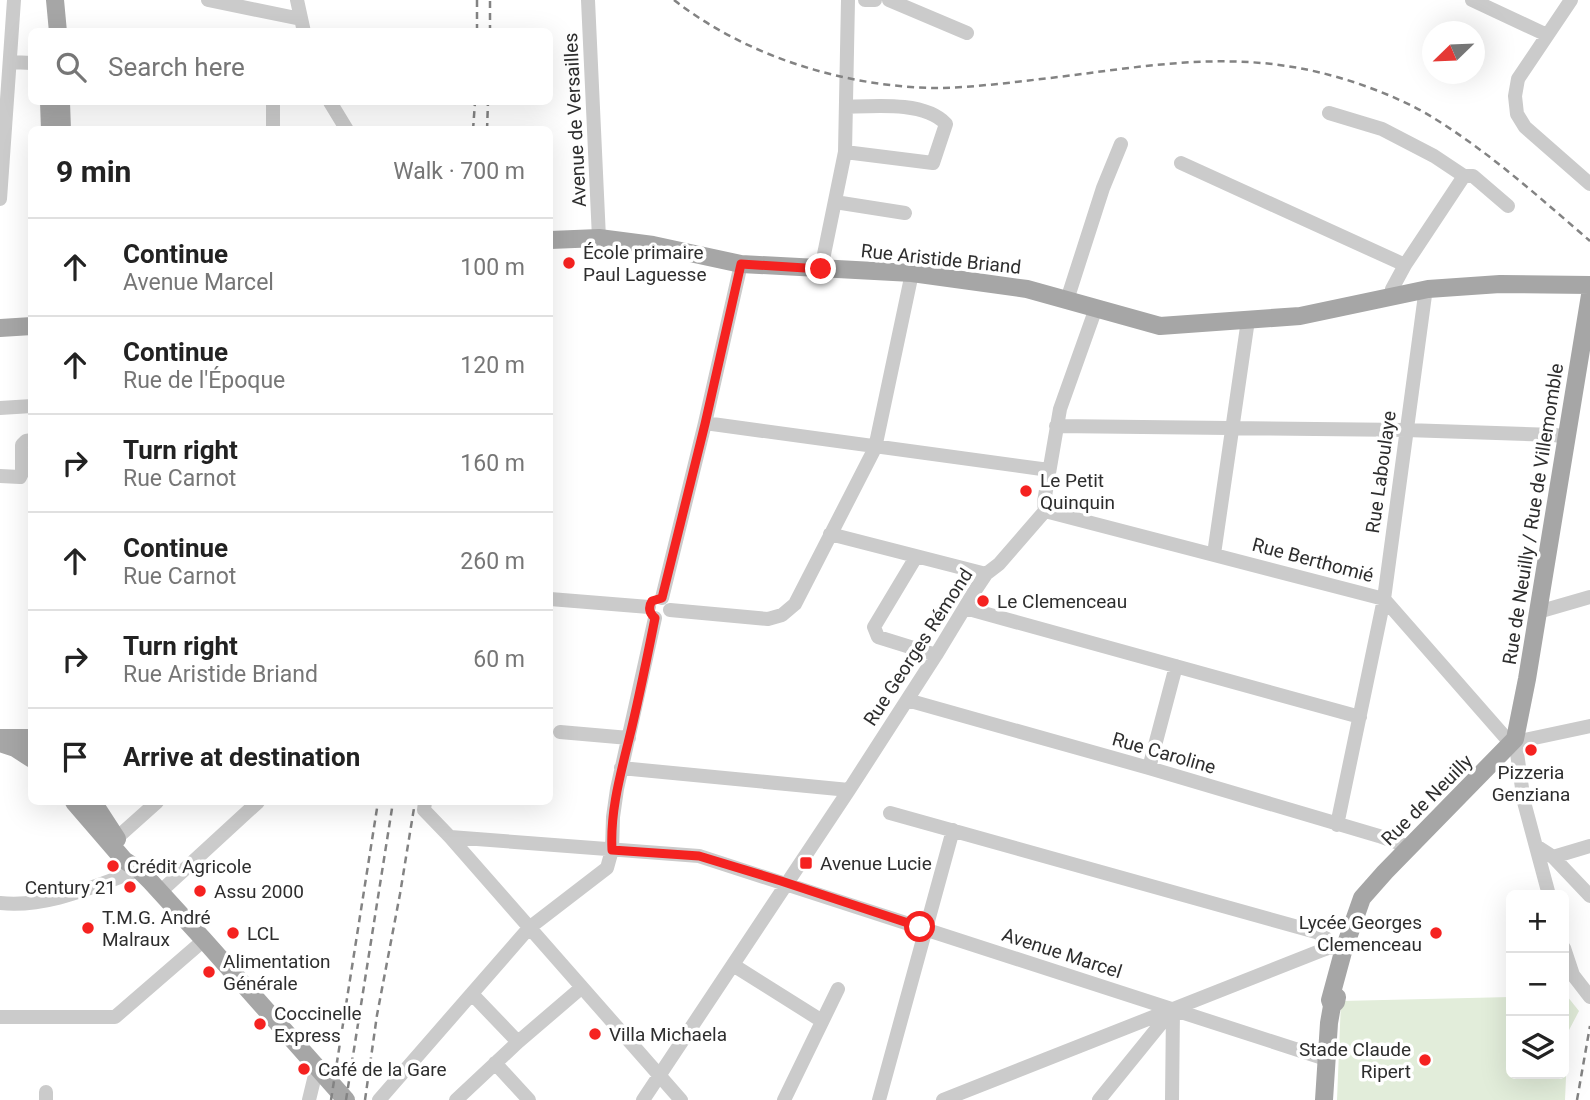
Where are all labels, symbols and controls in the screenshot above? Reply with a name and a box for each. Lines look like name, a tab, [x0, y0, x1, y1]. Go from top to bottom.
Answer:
north arrow	[1422, 21, 1485, 84]
search box	[28, 28, 553, 105]
street label: Avenue de Versailles	[559, 32, 591, 208]
icon: search	[52, 48, 90, 86]
text: Search here	[108, 52, 245, 82]
text: 9 min	[56, 154, 131, 189]
text: Walk · 700 m	[393, 158, 525, 185]
text: Continue	[123, 239, 228, 269]
street label: Rue Aristide Briand	[860, 239, 1022, 279]
place label: École primaire Paul Laguesse	[583, 241, 707, 286]
icon: ahead	[56, 248, 94, 286]
route end	[805, 253, 836, 284]
text: 100 m	[460, 254, 525, 281]
marker: École primaire Paul Laguesse	[561, 255, 577, 271]
text: Avenue Marcel	[123, 269, 274, 296]
text: Continue	[123, 337, 228, 367]
icon: ahead	[56, 346, 94, 384]
text: 120 m	[460, 352, 525, 379]
street label: Rue de Neuilly / Rue de Villemomble	[1498, 362, 1568, 666]
text: Rue de l'Époque	[123, 367, 285, 394]
street label: Rue Laboulaye	[1361, 409, 1401, 535]
text: Turn right	[123, 435, 238, 465]
icon: right	[56, 444, 94, 482]
text: 160 m	[460, 450, 525, 477]
text: Rue Carnot	[123, 465, 236, 492]
place label: Le Petit Quinquin	[1040, 469, 1115, 514]
marker: Le Petit Quinquin	[1018, 483, 1034, 499]
text: Continue	[123, 533, 228, 563]
street label: Rue Berthomié	[1250, 533, 1376, 587]
icon: ahead	[56, 542, 94, 580]
text: 260 m	[460, 548, 525, 575]
text: Rue Carnot	[123, 563, 236, 590]
street label: Rue Georges Rémond	[859, 564, 977, 730]
place label: Le Clemenceau	[997, 590, 1127, 613]
marker: Le Clemenceau	[975, 593, 991, 609]
text: Turn right	[123, 631, 238, 661]
icon: right	[56, 640, 94, 678]
text: 60 m	[473, 646, 525, 673]
text: Rue Aristide Briand	[123, 661, 318, 688]
street label: Rue Caroline	[1110, 727, 1218, 779]
icon: arrive	[56, 738, 94, 776]
text: Arrive at destination	[123, 742, 360, 772]
marker: Pizzeria Genziana	[1523, 742, 1539, 758]
street label: Rue de Neuilly	[1377, 750, 1477, 850]
place label: Pizzeria Genziana	[1492, 761, 1570, 806]
place label: Avenue Lucie	[820, 852, 932, 875]
place label: Crédit Agricole	[127, 855, 252, 878]
marker: Avenue Lucie	[798, 855, 814, 871]
marker: Crédit Agricole	[105, 858, 121, 874]
place label: Century 21	[25, 876, 116, 899]
marker: Century 21	[122, 879, 138, 895]
place label: Assu 2000	[214, 880, 304, 903]
marker: Assu 2000	[192, 883, 208, 899]
map controls	[1506, 890, 1569, 1079]
button: +	[1506, 890, 1569, 953]
place label: T.M.G. André Malraux	[102, 906, 211, 951]
route start	[904, 911, 935, 942]
place label: Lycée Georges Clemenceau	[1299, 911, 1422, 956]
marker: T.M.G. André Malraux	[80, 920, 96, 936]
place label: LCL	[247, 922, 279, 945]
street label: Avenue Marcel	[999, 923, 1125, 983]
marker: LCL	[225, 925, 241, 941]
marker: Lycée Georges Clemenceau	[1428, 925, 1444, 941]
place label: Alimentation Générale	[223, 950, 331, 995]
button: −	[1506, 953, 1569, 1016]
marker: Alimentation Générale	[201, 964, 217, 980]
place label: Coccinelle Express	[274, 1002, 362, 1047]
marker: Coccinelle Express	[252, 1016, 268, 1032]
button: layers	[1506, 1016, 1569, 1079]
place label: Villa Michaela	[609, 1023, 727, 1046]
marker: Villa Michaela	[587, 1026, 603, 1042]
place label: Stade Claude Ripert	[1299, 1038, 1411, 1083]
marker: Stade Claude Ripert	[1417, 1052, 1433, 1068]
place label: Café de la Gare	[318, 1058, 447, 1081]
marker: Café de la Gare	[296, 1061, 312, 1077]

